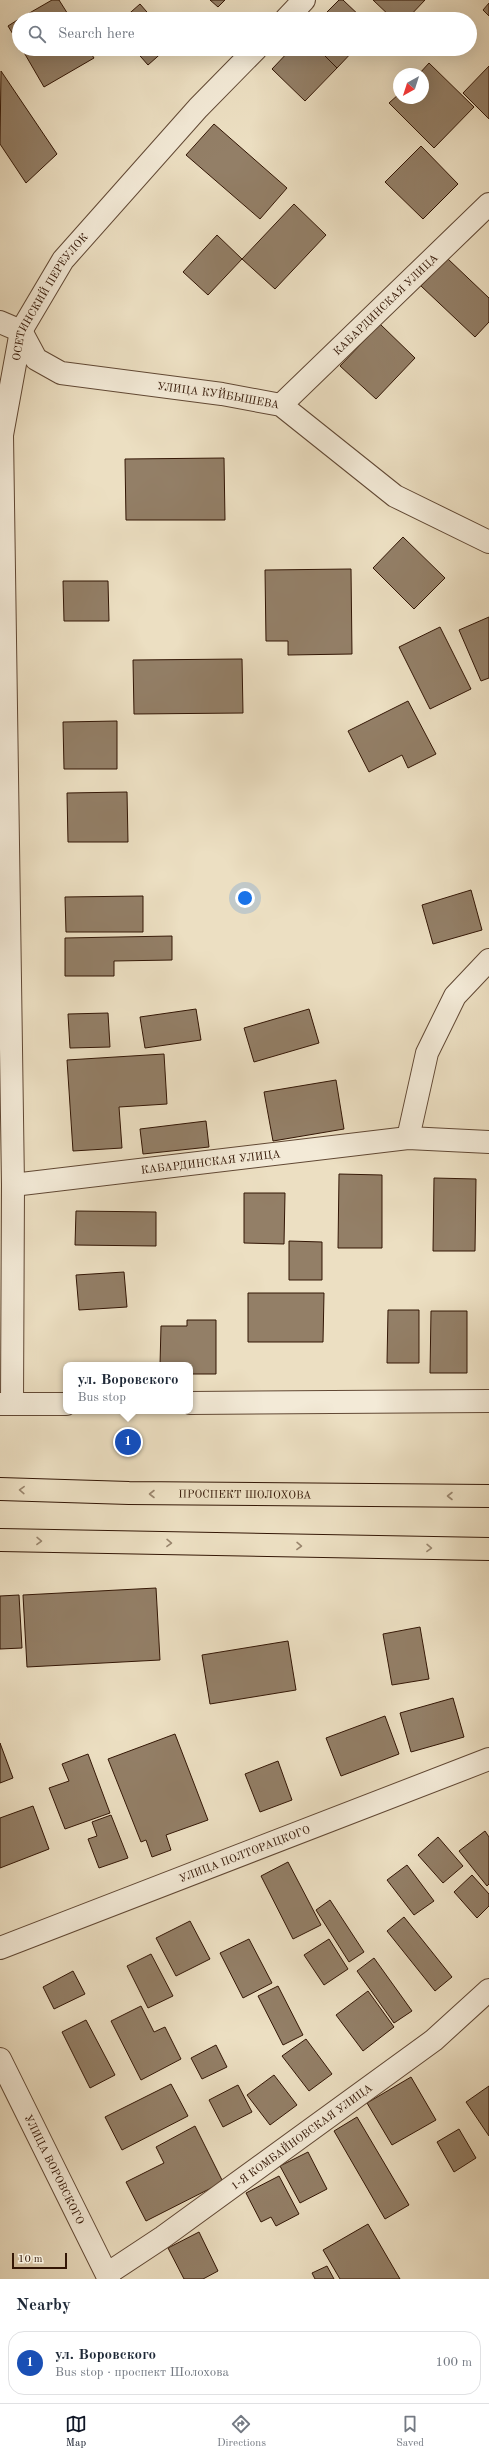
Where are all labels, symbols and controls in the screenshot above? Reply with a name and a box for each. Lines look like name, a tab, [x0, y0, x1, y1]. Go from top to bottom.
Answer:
search box	[12, 12, 477, 56]
icon: search	[26, 23, 48, 45]
text: Search here	[58, 27, 135, 42]
north arrow	[393, 68, 429, 104]
street label: ОСЕТИНСКИЙ ПЕРЕУЛОК	[12, 232, 91, 362]
street label: КАБАРДИНСКАЯ УЛИЦА	[332, 252, 441, 358]
street label: УЛИЦА КУЙБЫШЕВА	[156, 382, 280, 412]
your location	[235, 888, 255, 908]
street label: КАБАРДИНСКАЯ УЛИЦА	[140, 1149, 282, 1177]
popup	[63, 1362, 193, 1414]
text: ул. Воровского	[77, 1373, 179, 1388]
text: Bus stop	[77, 1391, 126, 1404]
pin: 1	[115, 1427, 141, 1457]
one-way arrow	[19, 1486, 25, 1494]
one-way arrow	[149, 1489, 155, 1498]
street label: ПРОСПЕКТ ШОЛОХОВА	[178, 1489, 312, 1502]
one-way arrow	[447, 1492, 453, 1500]
one-way arrow	[36, 1537, 42, 1545]
one-way arrow	[166, 1539, 172, 1548]
one-way arrow	[296, 1541, 302, 1550]
one-way arrow	[426, 1544, 432, 1552]
street label: УЛИЦА ПОЛТОРАЦКОГО	[178, 1825, 312, 1885]
street label: 1-Я КОМБАЙНОВСКАЯ УЛИЦА	[229, 2082, 375, 2193]
street label: УЛИЦА ВОРОВСКОГО	[21, 2113, 85, 2227]
scale bar	[12, 2251, 67, 2270]
text: 10 m	[18, 2254, 43, 2265]
text: Nearby	[16, 2297, 71, 2314]
text: ул. Воровского	[55, 2348, 156, 2363]
text: 1	[26, 2356, 34, 2369]
text: 100 m	[435, 2356, 472, 2369]
text: Bus stop · проспект Шолохова	[55, 2366, 229, 2379]
tab: Map	[65, 2413, 87, 2451]
tab: Directions	[217, 2413, 266, 2451]
tab: Saved	[396, 2413, 424, 2451]

